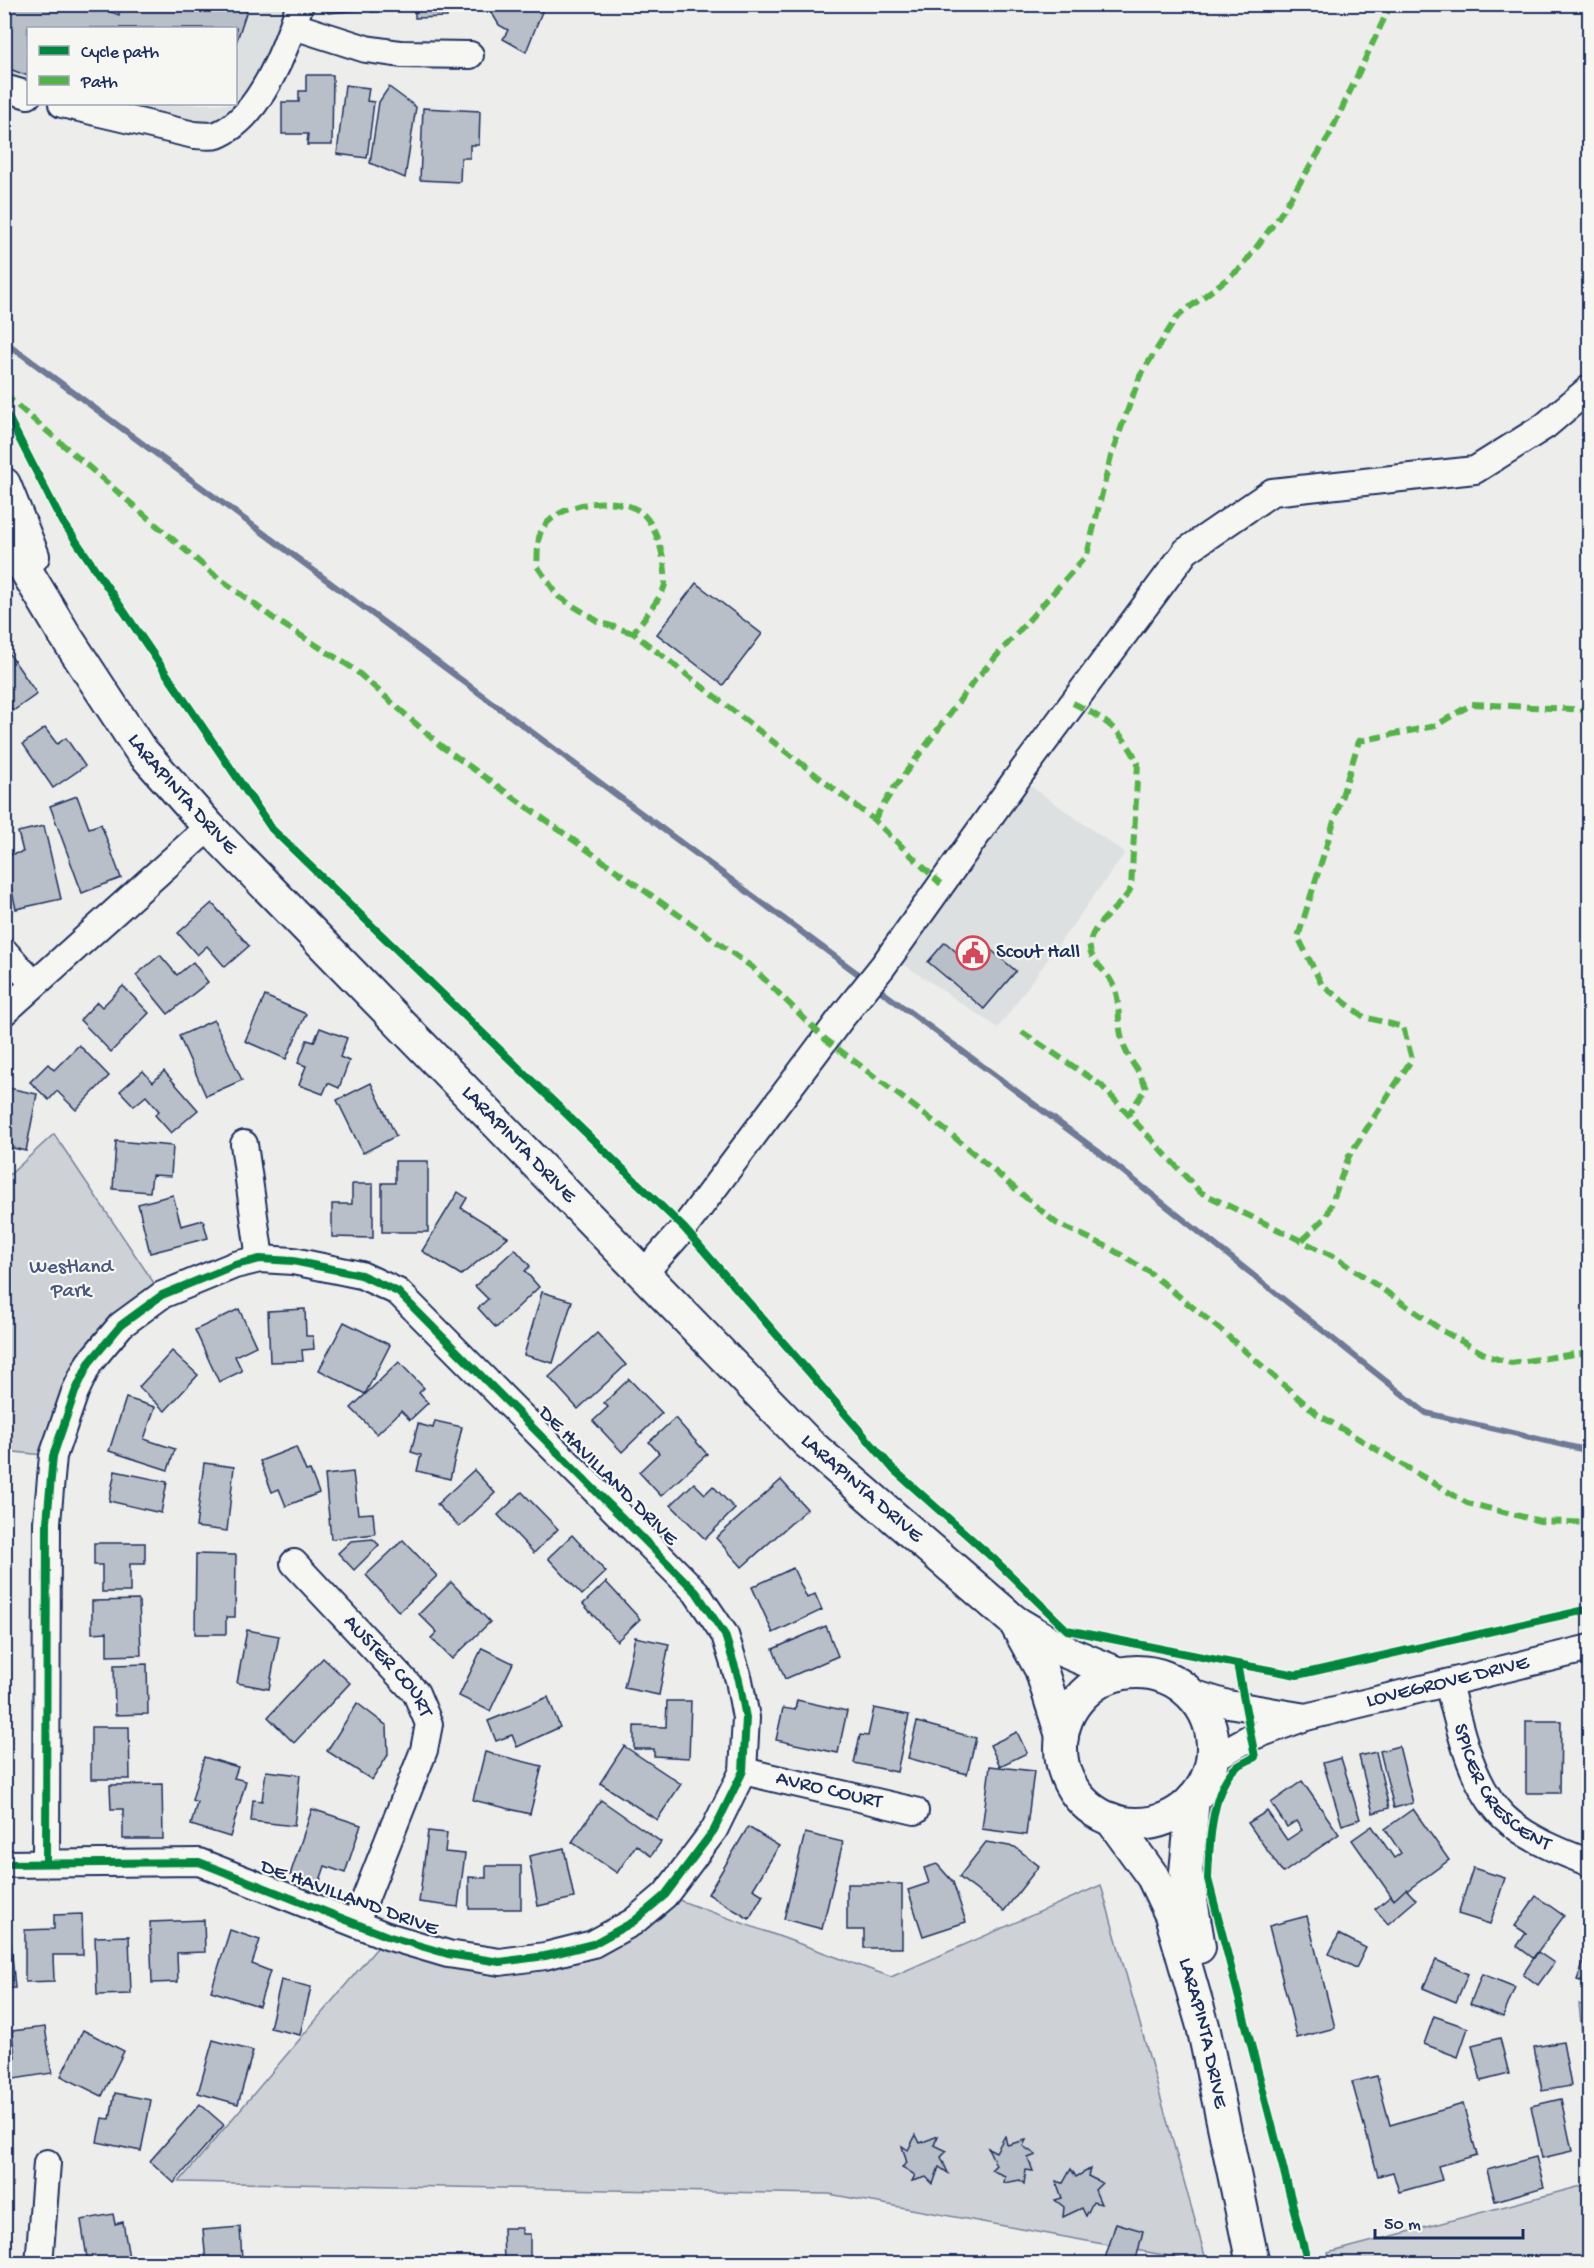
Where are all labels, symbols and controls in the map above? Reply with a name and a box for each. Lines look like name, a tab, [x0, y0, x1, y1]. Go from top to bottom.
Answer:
legend	[27, 27, 237, 105]
text: Cycle path	[81, 43, 159, 64]
text: Path	[80, 73, 118, 94]
street label: LARAPINTA DRIVE	[121, 729, 243, 861]
public building icon: Scout Hall	[955, 935, 991, 971]
place label: Scout Hall	[996, 941, 1080, 966]
street label: LARAPINTA DRIVE	[456, 1081, 581, 1209]
park label: Westland Park	[29, 1256, 114, 1305]
street label: DE HAVILLAND DRIVE	[530, 1400, 683, 1553]
street label: LARAPINTA DRIVE	[794, 1429, 928, 1549]
street label: AUSTER COURT	[337, 1610, 438, 1722]
street label: LOVEGROVE DRIVE	[1364, 1651, 1532, 1714]
street label: SPICER CRESCENT	[1447, 1721, 1556, 1858]
street label: AVRO COURT	[773, 1767, 885, 1816]
street label: DE HAVILLAND DRIVE	[255, 1855, 442, 1943]
street label: LARAPINTA DRIVE	[1172, 1955, 1233, 2111]
scale bar	[1375, 2202, 1524, 2240]
text: 50 m	[1384, 2215, 1421, 2236]

